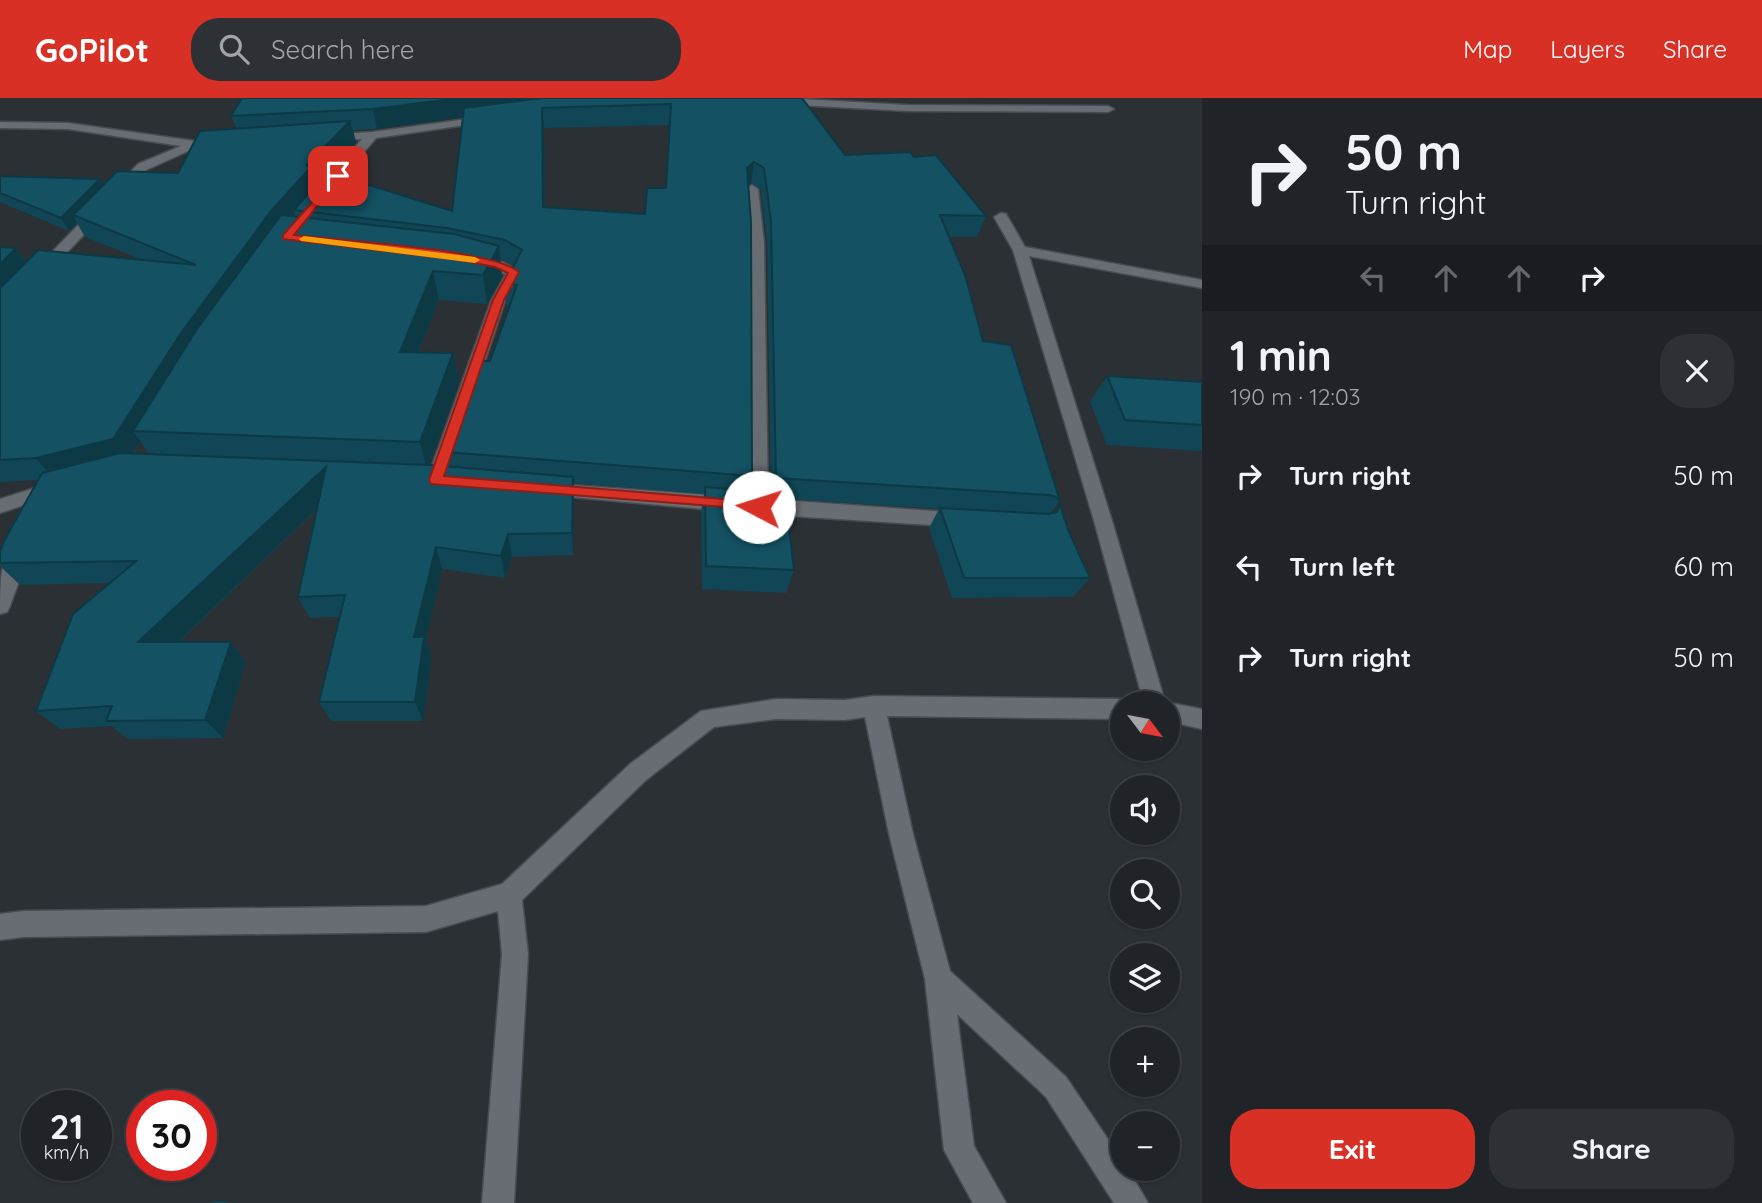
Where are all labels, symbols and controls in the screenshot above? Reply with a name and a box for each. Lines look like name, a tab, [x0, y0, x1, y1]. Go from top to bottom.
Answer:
search box	[191, 18, 681, 81]
text: GoPilot	[35, 29, 149, 70]
icon: search	[215, 30, 253, 68]
text: Search here	[271, 33, 414, 66]
text: Map	[1463, 34, 1512, 64]
text: Layers	[1550, 34, 1625, 64]
text: Share	[1663, 34, 1727, 64]
text: 50 m	[1345, 121, 1462, 182]
icon: right	[1230, 126, 1321, 217]
pin	[308, 146, 368, 206]
icon: arrive	[319, 157, 357, 195]
text: Turn right	[1345, 182, 1486, 222]
icon: left	[1354, 259, 1392, 297]
icon: ahead	[1427, 259, 1465, 297]
icon: ahead	[1500, 259, 1538, 297]
icon: right	[1573, 259, 1611, 297]
text: 1 min	[1230, 329, 1332, 382]
button: close	[1660, 334, 1734, 408]
text: 190 m · 12:03	[1230, 382, 1361, 411]
icon: right	[1230, 457, 1268, 495]
text: Turn right	[1289, 459, 1411, 492]
text: 50 m	[1674, 459, 1734, 492]
position arrow	[722, 470, 796, 544]
icon: left	[1230, 548, 1268, 586]
text: Turn left	[1289, 550, 1396, 583]
text: 60 m	[1674, 550, 1734, 583]
icon: right	[1230, 639, 1268, 677]
text: Turn right	[1289, 641, 1411, 674]
text: 50 m	[1674, 641, 1734, 674]
north arrow	[1110, 691, 1180, 761]
map controls	[1110, 691, 1180, 1181]
button: sound	[1110, 775, 1180, 845]
button: search	[1110, 859, 1180, 929]
button: layers	[1110, 943, 1180, 1013]
button: +	[1110, 1027, 1180, 1097]
speed limit sign: 30	[126, 1090, 217, 1181]
text: 21	[50, 1104, 83, 1148]
button: Exit	[1230, 1109, 1475, 1189]
button: Share	[1489, 1109, 1734, 1189]
button: −	[1110, 1111, 1180, 1181]
text: km/h	[44, 1141, 89, 1164]

